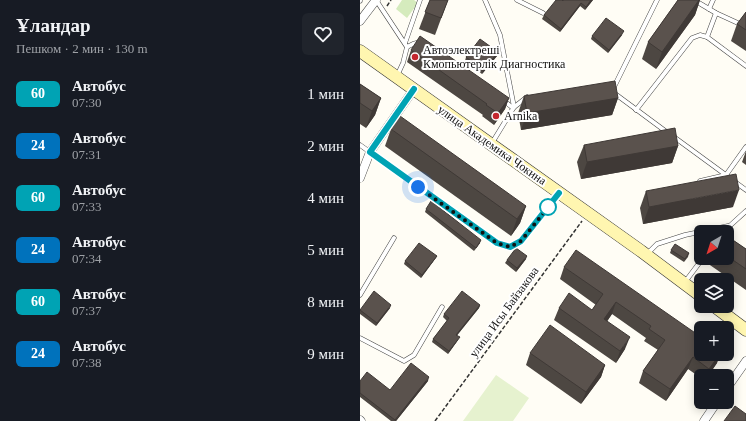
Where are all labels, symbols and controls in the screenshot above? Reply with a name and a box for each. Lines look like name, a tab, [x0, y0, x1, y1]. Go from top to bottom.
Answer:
button: heart	[302, 13, 344, 55]
text: Ұландар	[16, 15, 91, 36]
text: Пешком · 2 мин · 130 m	[16, 41, 148, 56]
place label: Автоэлектреші Кмопьютерлік Диагностика	[423, 43, 566, 71]
marker: Автоэлектреші Кмопьютерлік Диагностика	[410, 52, 420, 62]
text: Автобус	[72, 78, 126, 94]
text: 60	[31, 86, 45, 101]
text: 1 мин	[307, 86, 344, 102]
text: 07:30	[72, 95, 102, 110]
street label: улица Академика Чокина	[435, 102, 550, 188]
place label: Arnika	[504, 109, 538, 123]
marker: Arnika	[491, 111, 501, 121]
text: Автобус	[72, 130, 126, 146]
text: 24	[31, 138, 45, 153]
text: 2 мин	[307, 138, 344, 154]
text: 07:31	[72, 147, 102, 162]
your location	[408, 177, 428, 197]
text: Автобус	[72, 182, 126, 198]
text: 60	[31, 190, 45, 205]
text: 4 мин	[307, 190, 344, 206]
unlabelled marker	[539, 198, 557, 216]
text: 07:33	[72, 199, 102, 214]
north arrow	[694, 225, 734, 265]
map controls	[694, 225, 734, 409]
text: Автобус	[72, 234, 126, 250]
text: 24	[31, 242, 45, 257]
text: 5 мин	[307, 242, 344, 258]
text: 07:34	[72, 251, 102, 266]
street label: улица Исы Байзакова	[466, 263, 542, 360]
button: layers	[694, 273, 734, 313]
text: Автобус	[72, 286, 126, 302]
text: 60	[31, 294, 45, 309]
text: 8 мин	[307, 294, 344, 310]
text: 07:37	[72, 303, 102, 318]
button: +	[694, 321, 734, 361]
text: Автобус	[72, 338, 126, 354]
text: 24	[31, 346, 45, 361]
text: 9 мин	[307, 346, 344, 362]
text: 07:38	[72, 355, 102, 370]
button: −	[694, 369, 734, 409]

